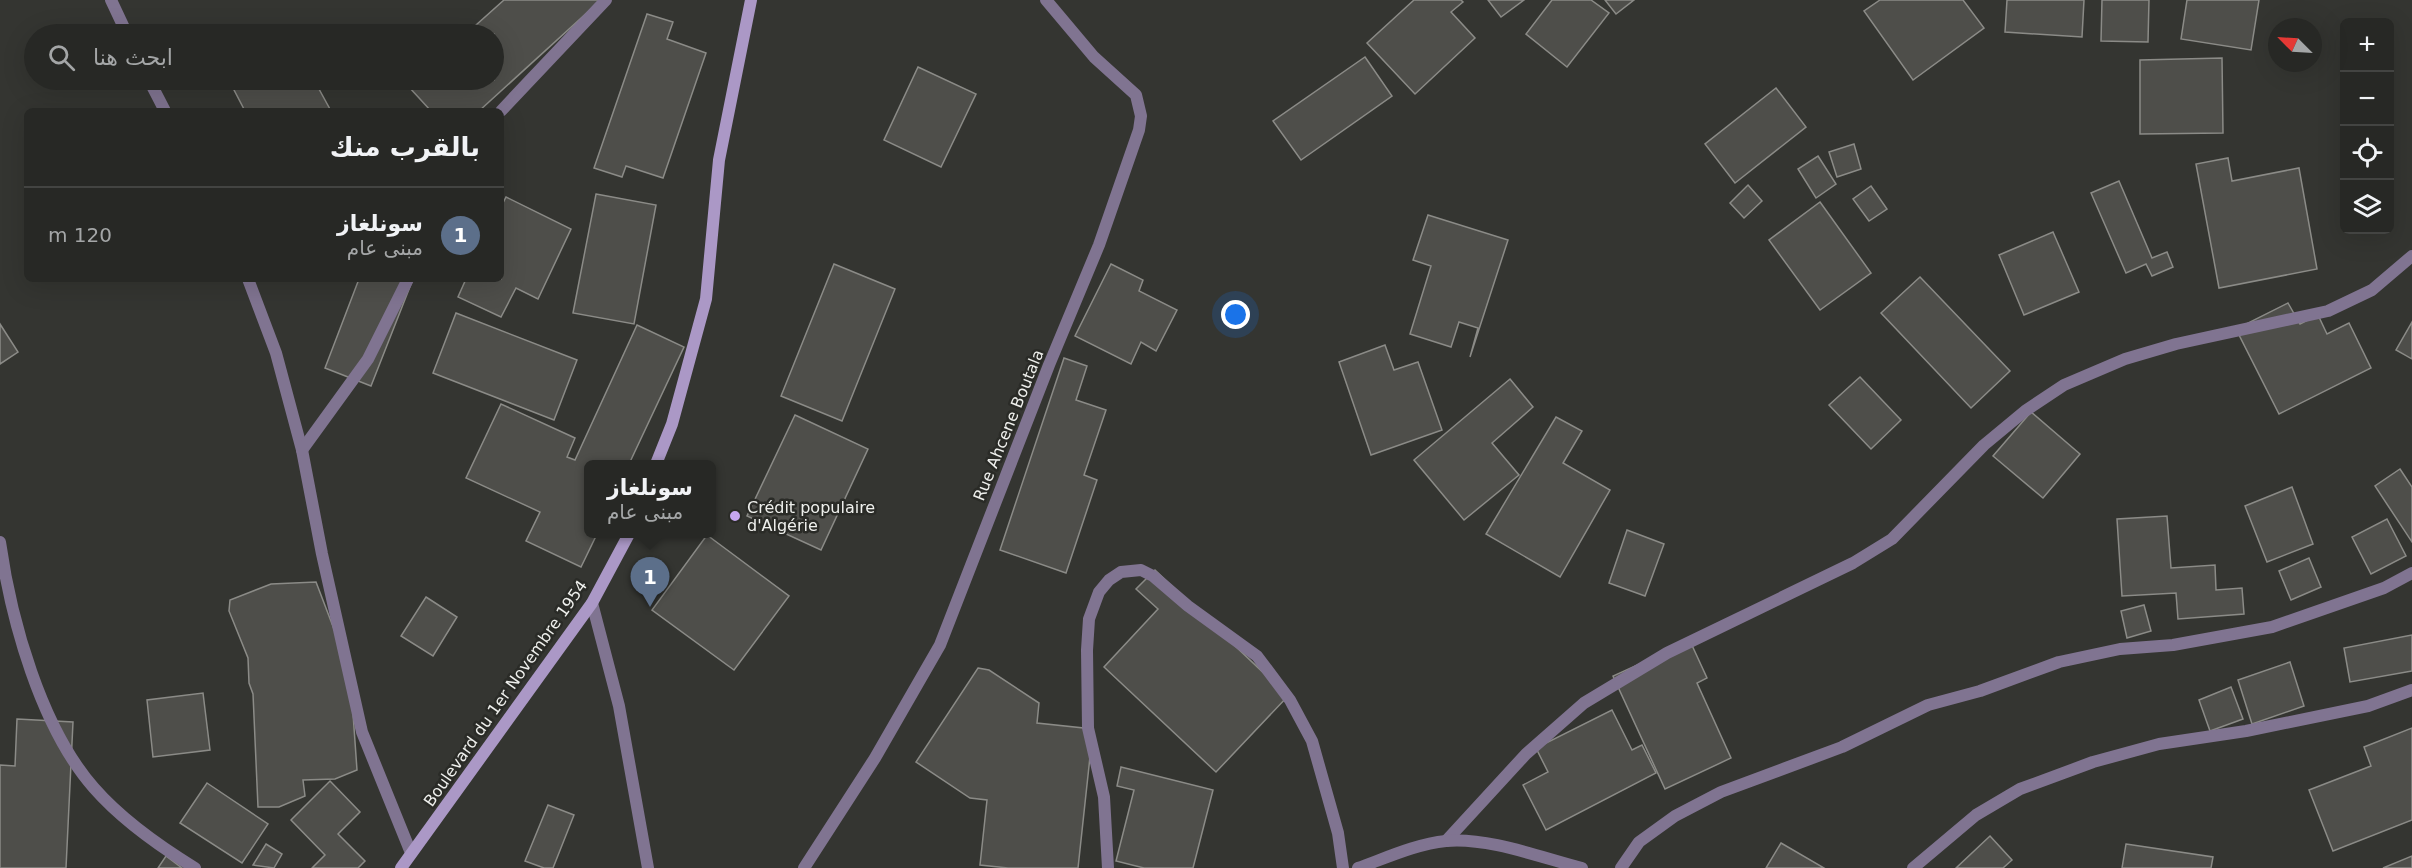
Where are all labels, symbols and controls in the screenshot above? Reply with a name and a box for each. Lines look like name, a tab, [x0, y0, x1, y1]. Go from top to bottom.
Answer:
north arrow	[2268, 18, 2322, 72]
map controls	[2340, 18, 2394, 234]
button: +	[2340, 18, 2394, 72]
search box	[24, 24, 504, 90]
icon: search	[45, 41, 78, 74]
text: ابحث هنا	[93, 45, 173, 70]
button: −	[2340, 72, 2394, 126]
button: locate	[2340, 126, 2394, 180]
text: بالقرب منك	[330, 132, 480, 162]
button: layers	[2340, 180, 2394, 234]
text: سونلغاز	[337, 211, 423, 236]
text: 120 m	[48, 223, 112, 247]
text: 1	[454, 223, 467, 247]
text: مبنى عام	[347, 236, 423, 260]
your location	[1221, 300, 1250, 329]
street label: Rue Ahcene Boutala	[969, 347, 1048, 504]
popup	[584, 460, 716, 538]
text: سونلغاز	[607, 475, 693, 500]
place label: Crédit populaire d'Algérie	[747, 498, 875, 535]
text: مبنى عام	[607, 500, 683, 524]
marker: Crédit populaire d'Algérie	[728, 509, 742, 523]
pin: 1	[630, 558, 670, 607]
street label: Boulevard du 1er Novembre 1954	[420, 577, 591, 810]

